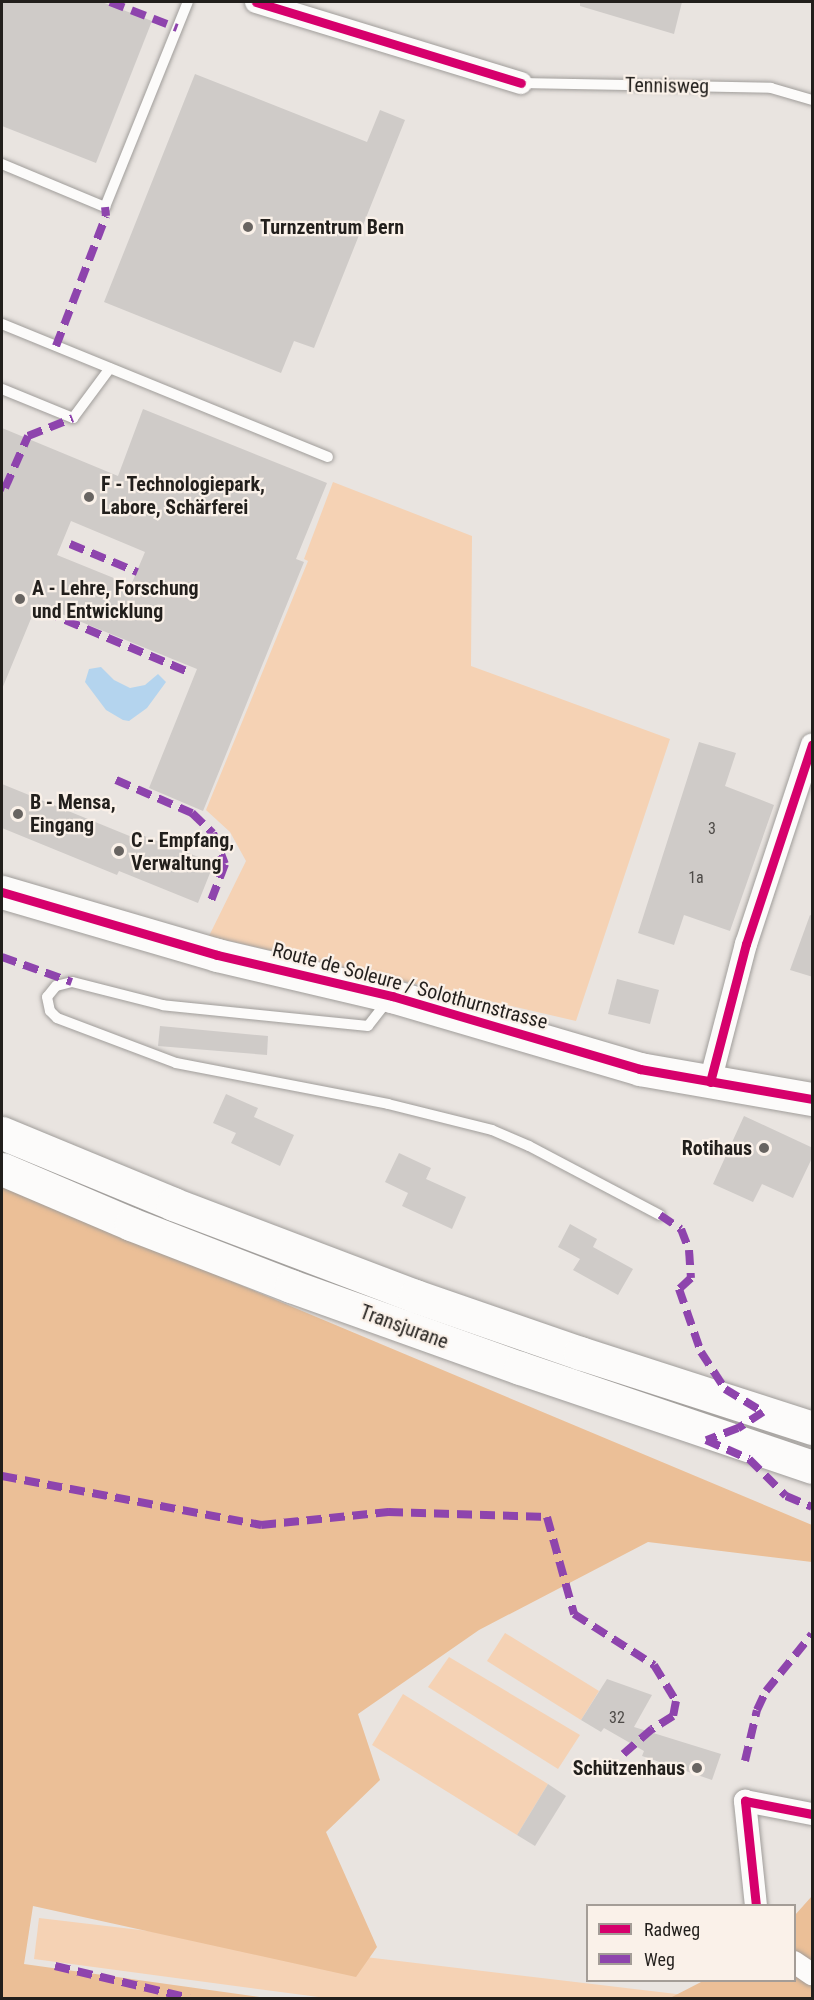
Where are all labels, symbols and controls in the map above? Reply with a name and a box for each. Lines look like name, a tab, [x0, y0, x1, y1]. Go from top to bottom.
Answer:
street label: Tennisweg	[625, 73, 709, 99]
place label: Turnzentrum Bern	[260, 215, 404, 239]
marker: Turnzentrum Bern	[241, 220, 255, 234]
place label: F - Technologiepark, Labore, Schärferei	[101, 473, 265, 520]
marker: F - Technologiepark, Labore, Schärferei	[82, 490, 96, 504]
place label: A - Lehre, Forschung und Entwicklung	[32, 576, 199, 623]
marker: A - Lehre, Forschung und Entwicklung	[13, 592, 27, 606]
place label: B - Mensa, Eingang	[30, 790, 116, 837]
marker: B - Mensa, Eingang	[11, 807, 25, 821]
house number: 3	[708, 819, 716, 839]
place label: C - Empfang, Verwaltung	[131, 828, 234, 875]
marker: C - Empfang, Verwaltung	[112, 844, 126, 858]
house number: 1a	[688, 868, 704, 888]
street label: Route de Soleure / Solothurnstrasse	[270, 938, 550, 1034]
place label: Rotihaus	[682, 1136, 752, 1160]
marker: Rotihaus	[757, 1141, 771, 1155]
street label: Transjurane	[357, 1300, 451, 1354]
house number: 32	[609, 1708, 625, 1728]
place label: Schützenhaus	[573, 1756, 685, 1780]
marker: Schützenhaus	[690, 1761, 704, 1775]
legend	[586, 1904, 796, 1982]
text: Radweg	[644, 1919, 700, 1940]
text: Weg	[644, 1949, 675, 1970]

